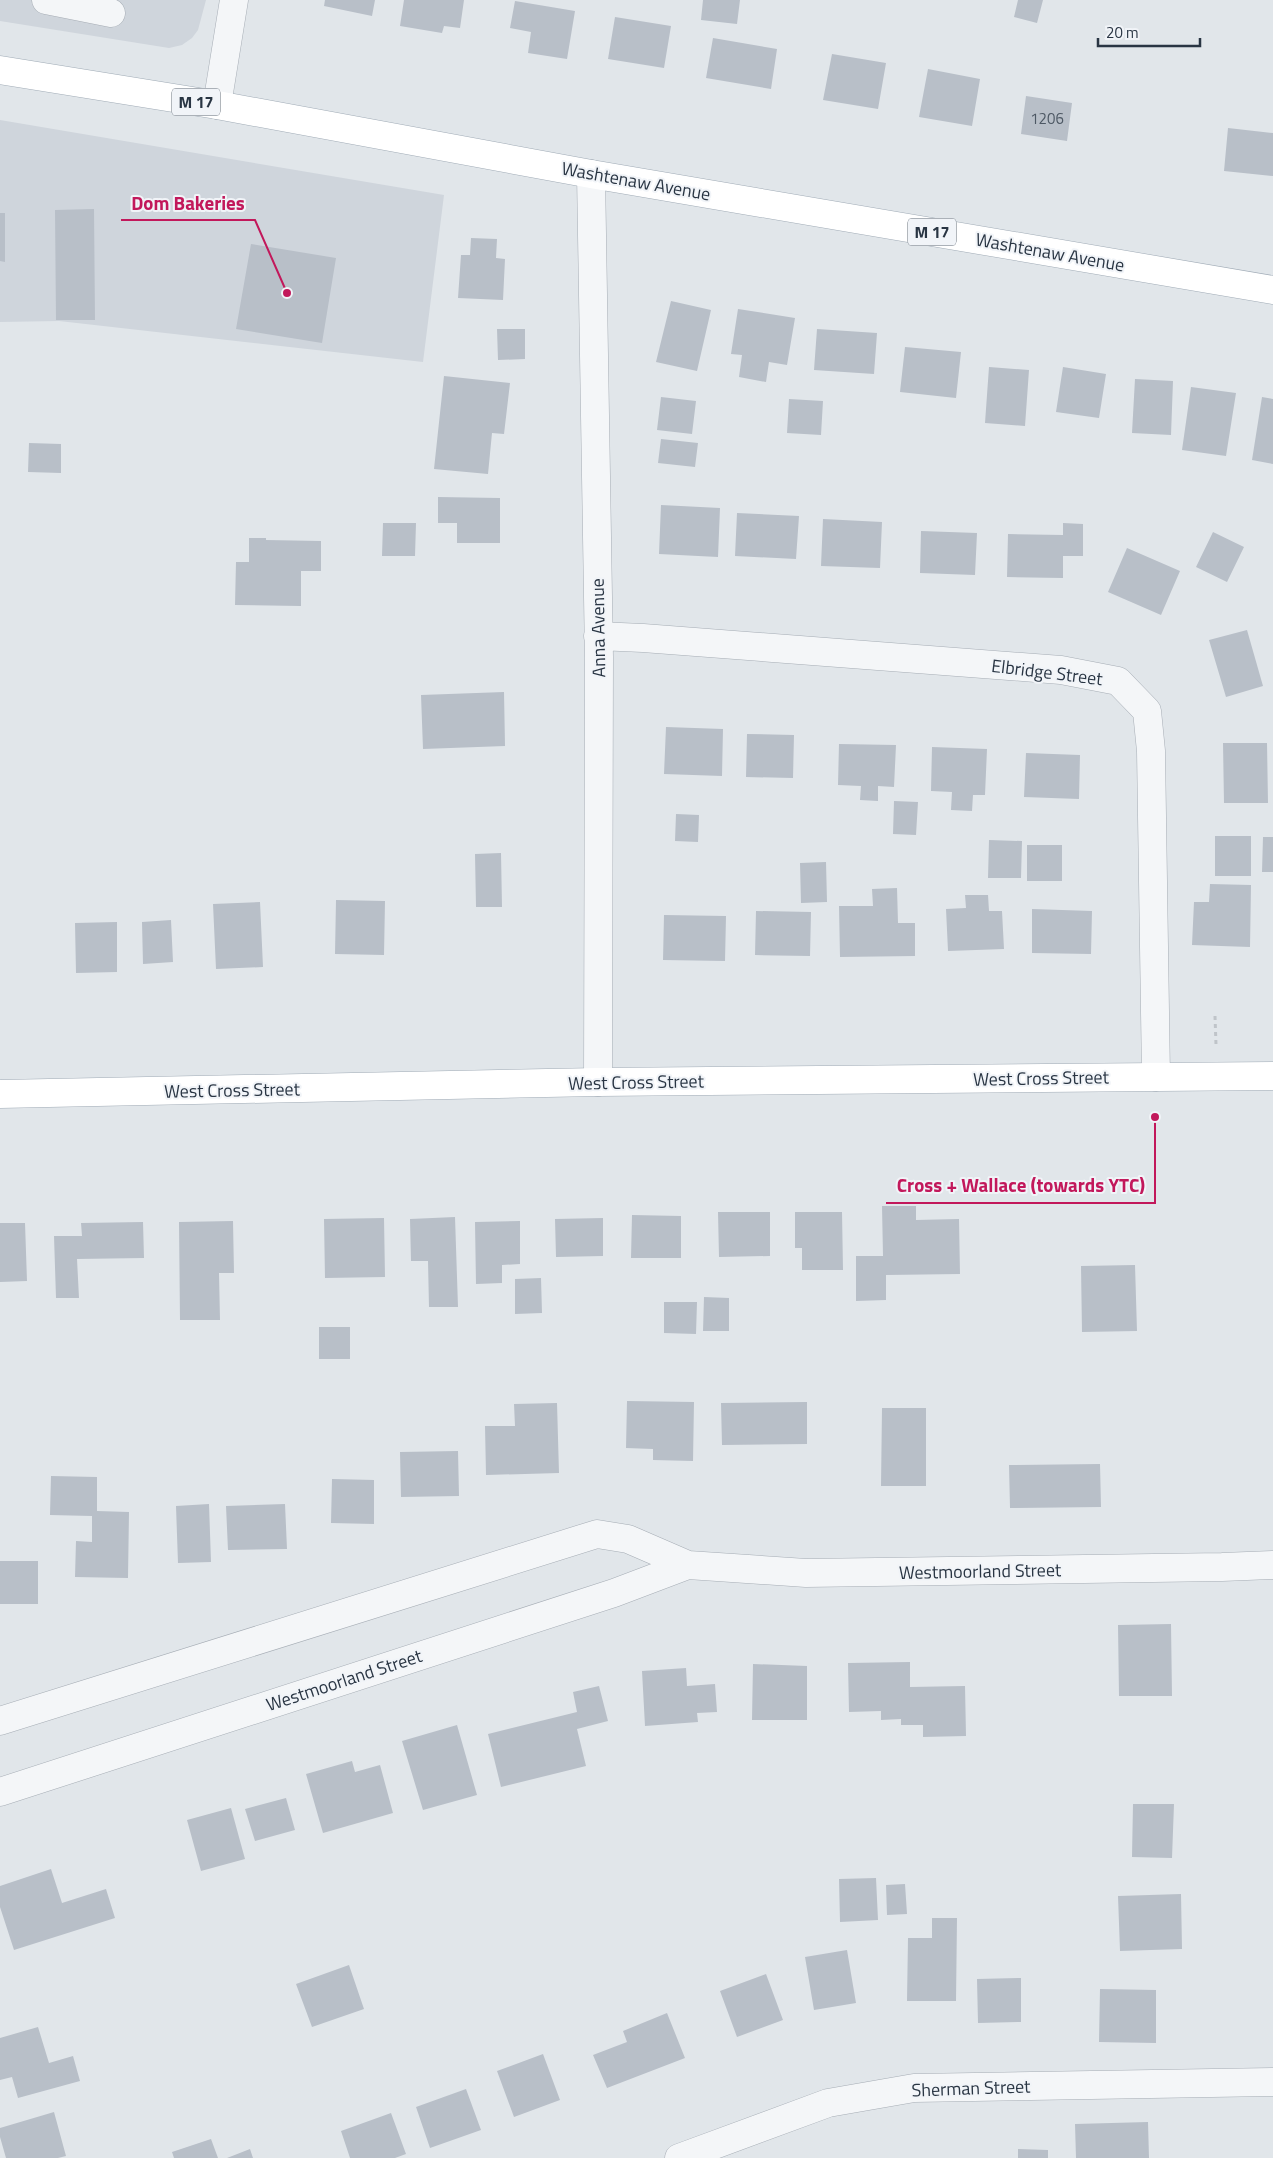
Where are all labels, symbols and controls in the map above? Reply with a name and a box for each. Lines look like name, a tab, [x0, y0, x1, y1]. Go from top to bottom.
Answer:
scale bar	[1098, 15, 1200, 47]
text: 20 m	[1106, 21, 1139, 44]
road number: M 17	[172, 88, 220, 115]
house number: 1206	[1030, 107, 1064, 130]
street label: Washtenaw Avenue	[559, 155, 713, 207]
callout: Dom Bakeries	[121, 186, 255, 220]
text: Dom Bakeries	[131, 188, 245, 217]
road number: M 17	[908, 218, 956, 246]
street label: Washtenaw Avenue	[973, 226, 1127, 278]
street label: Anna Avenue	[584, 578, 612, 678]
street label: Elbridge Street	[990, 652, 1105, 692]
street label: West Cross Street	[973, 1063, 1110, 1093]
street label: West Cross Street	[568, 1067, 705, 1097]
street label: West Cross Street	[164, 1075, 301, 1105]
callout: Cross + Wallace (towards YTC)	[886, 1169, 1155, 1203]
text: Cross + Wallace (towards YTC)	[897, 1170, 1145, 1199]
street label: Westmoorland Street	[899, 1556, 1062, 1586]
street label: Westmoorland Street	[263, 1642, 426, 1718]
street label: Sherman Street	[911, 2072, 1032, 2104]

